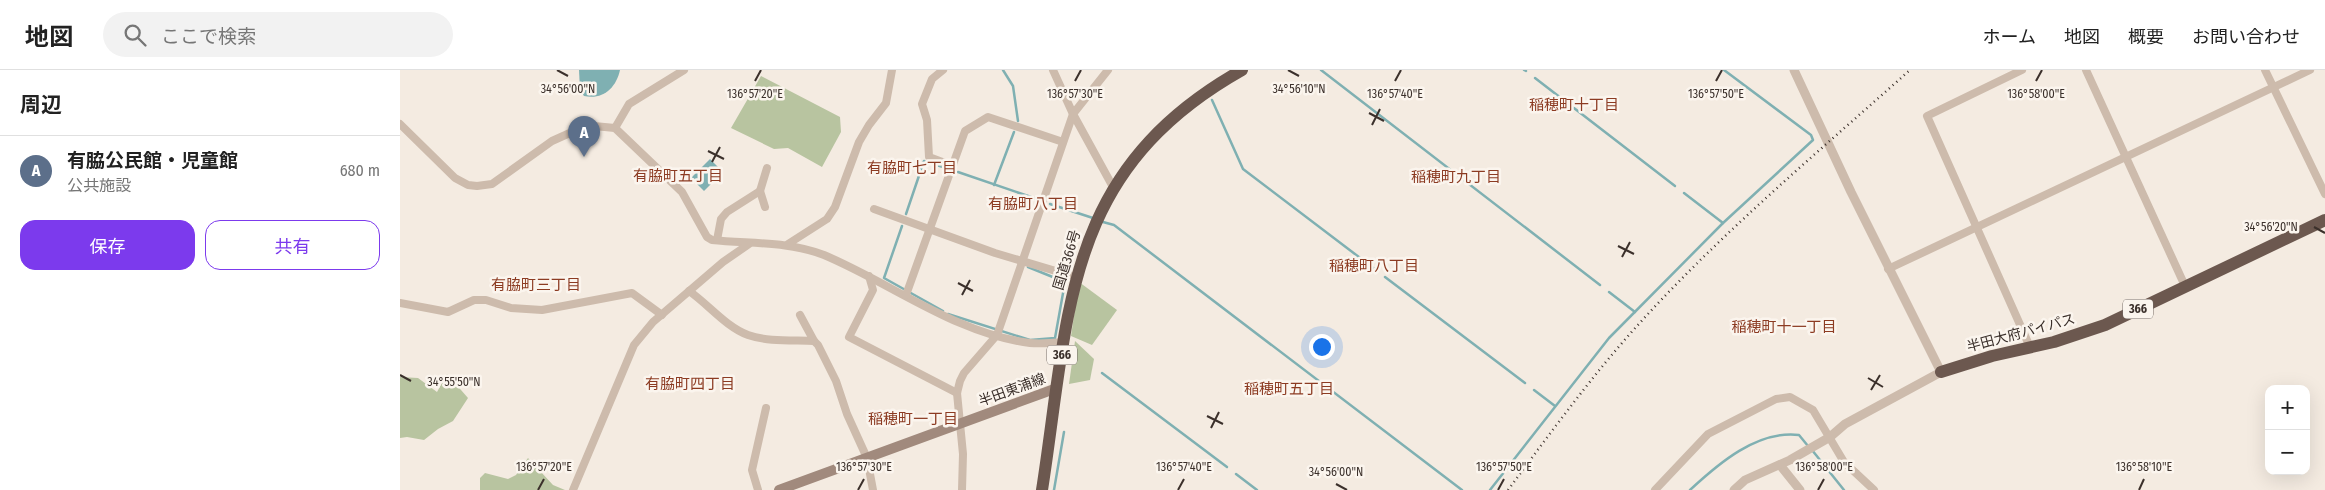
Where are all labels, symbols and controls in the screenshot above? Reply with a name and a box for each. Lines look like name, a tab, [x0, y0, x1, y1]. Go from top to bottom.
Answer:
search box	[103, 12, 453, 57]
icon: search	[121, 21, 149, 49]
text: 地図	[25, 23, 73, 51]
text: ここで検索	[161, 25, 256, 48]
text: ホーム	[1983, 26, 2036, 48]
text: 地図	[2064, 26, 2100, 48]
text: 概要	[2128, 26, 2164, 48]
text: お問い合わせ	[2192, 26, 2300, 48]
text: 34°56'00"N	[541, 82, 595, 96]
text: 34°56'10"N	[1272, 82, 1326, 96]
text: 136°57'20"E	[727, 87, 783, 101]
text: 136°57'30"E	[1047, 87, 1103, 101]
text: 136°57'40"E	[1367, 87, 1423, 101]
text: 136°57'50"E	[1688, 87, 1744, 101]
text: 136°58'00"E	[2007, 87, 2065, 101]
text: 周辺	[20, 92, 62, 118]
district label: 稲穂町十丁目	[1529, 96, 1619, 114]
pin: A	[568, 116, 600, 157]
text: 有脇公民館・児童館	[67, 149, 238, 172]
district label: 有脇町七丁目	[867, 159, 957, 177]
text: A	[32, 161, 40, 180]
text: 680 m	[340, 161, 380, 180]
district label: 有脇町五丁目	[633, 167, 723, 185]
district label: 稲穂町九丁目	[1411, 168, 1501, 186]
text: 公共施設	[67, 176, 131, 195]
district label: 有脇町八丁目	[988, 195, 1078, 213]
button: 保存	[20, 220, 195, 270]
button: 共有	[205, 220, 380, 270]
text: 34°56'20"N	[2244, 220, 2298, 234]
street label: 国道366号	[1050, 228, 1084, 292]
district label: 稲穂町八丁目	[1329, 257, 1419, 275]
district label: 有脇町三丁目	[491, 276, 581, 294]
road number: 366	[2123, 300, 2153, 318]
street label: 半田大府パイパス	[1965, 310, 2077, 356]
district label: 稲穂町十一丁目	[1731, 318, 1837, 336]
your location	[1309, 334, 1335, 360]
road number: 366	[1047, 346, 1077, 364]
street label: 半田東浦線	[976, 370, 1048, 410]
text: 34°55'50"N	[427, 375, 481, 389]
district label: 有脇町四丁目	[645, 375, 735, 393]
district label: 稲穂町五丁目	[1244, 380, 1334, 398]
map controls	[2265, 385, 2310, 475]
button: +	[2265, 385, 2310, 430]
district label: 稲穂町一丁目	[868, 410, 958, 428]
button: −	[2265, 430, 2310, 475]
text: 136°57'20"E	[516, 460, 572, 474]
text: 136°57'30"E	[836, 460, 892, 474]
text: 136°57'40"E	[1156, 460, 1212, 474]
text: 136°57'50"E	[1476, 460, 1532, 474]
text: 136°58'00"E	[1795, 460, 1853, 474]
text: 136°58'10"E	[2116, 460, 2173, 474]
text: 34°56'00"N	[1309, 465, 1363, 479]

